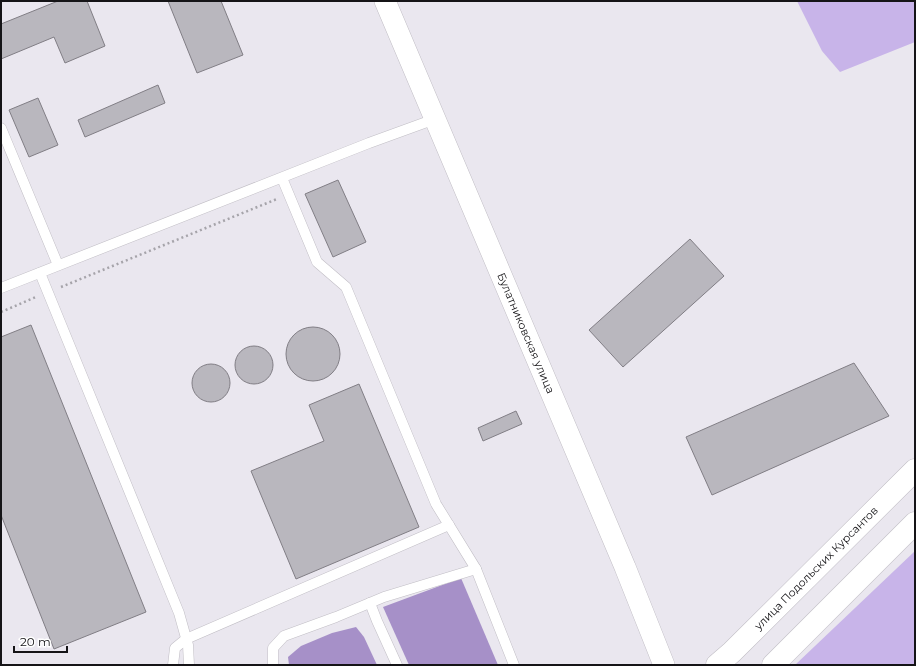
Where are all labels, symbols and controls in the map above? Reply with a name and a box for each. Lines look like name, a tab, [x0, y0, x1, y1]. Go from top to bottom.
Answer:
street label: Булатниковская улица	[494, 270, 558, 396]
street label: улица Подольских Курсантов	[751, 503, 881, 633]
scale bar	[14, 628, 67, 654]
text: 20 m	[20, 634, 51, 649]

